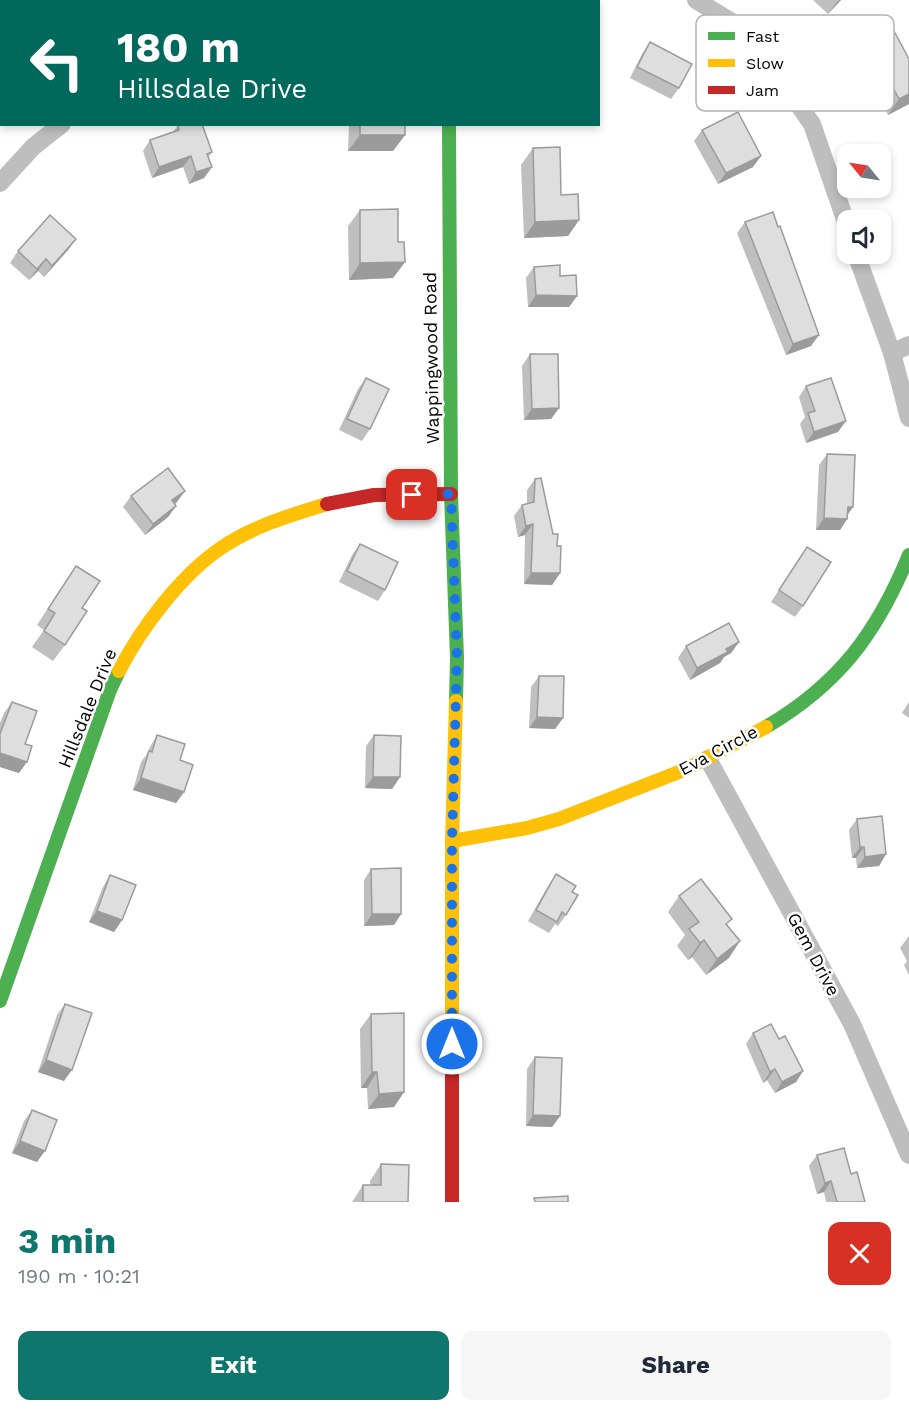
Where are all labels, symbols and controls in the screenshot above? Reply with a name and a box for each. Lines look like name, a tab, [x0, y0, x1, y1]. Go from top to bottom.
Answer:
legend	[696, 15, 894, 111]
text: 180 m	[117, 23, 240, 72]
icon: left	[18, 24, 96, 102]
text: Fast	[746, 27, 779, 46]
text: Slow	[746, 54, 784, 73]
text: Hillsdale Drive	[117, 73, 307, 105]
text: Jam	[746, 81, 779, 100]
north arrow	[837, 144, 891, 198]
map controls	[837, 144, 891, 264]
button: sound	[837, 210, 891, 264]
street label: Wappingwood Road	[419, 272, 443, 444]
pin	[386, 469, 437, 520]
icon: arrive	[395, 478, 428, 511]
street label: Hillsdale Drive	[54, 645, 120, 771]
street label: Eva Circle	[675, 721, 761, 779]
street label: Gem Drive	[783, 909, 845, 999]
position arrow	[420, 1012, 484, 1076]
text: 3 min	[18, 1220, 116, 1262]
button: close	[828, 1222, 891, 1285]
text: 190 m · 10:21	[18, 1264, 140, 1288]
button: Exit	[18, 1331, 449, 1400]
button: Share	[461, 1331, 891, 1400]

